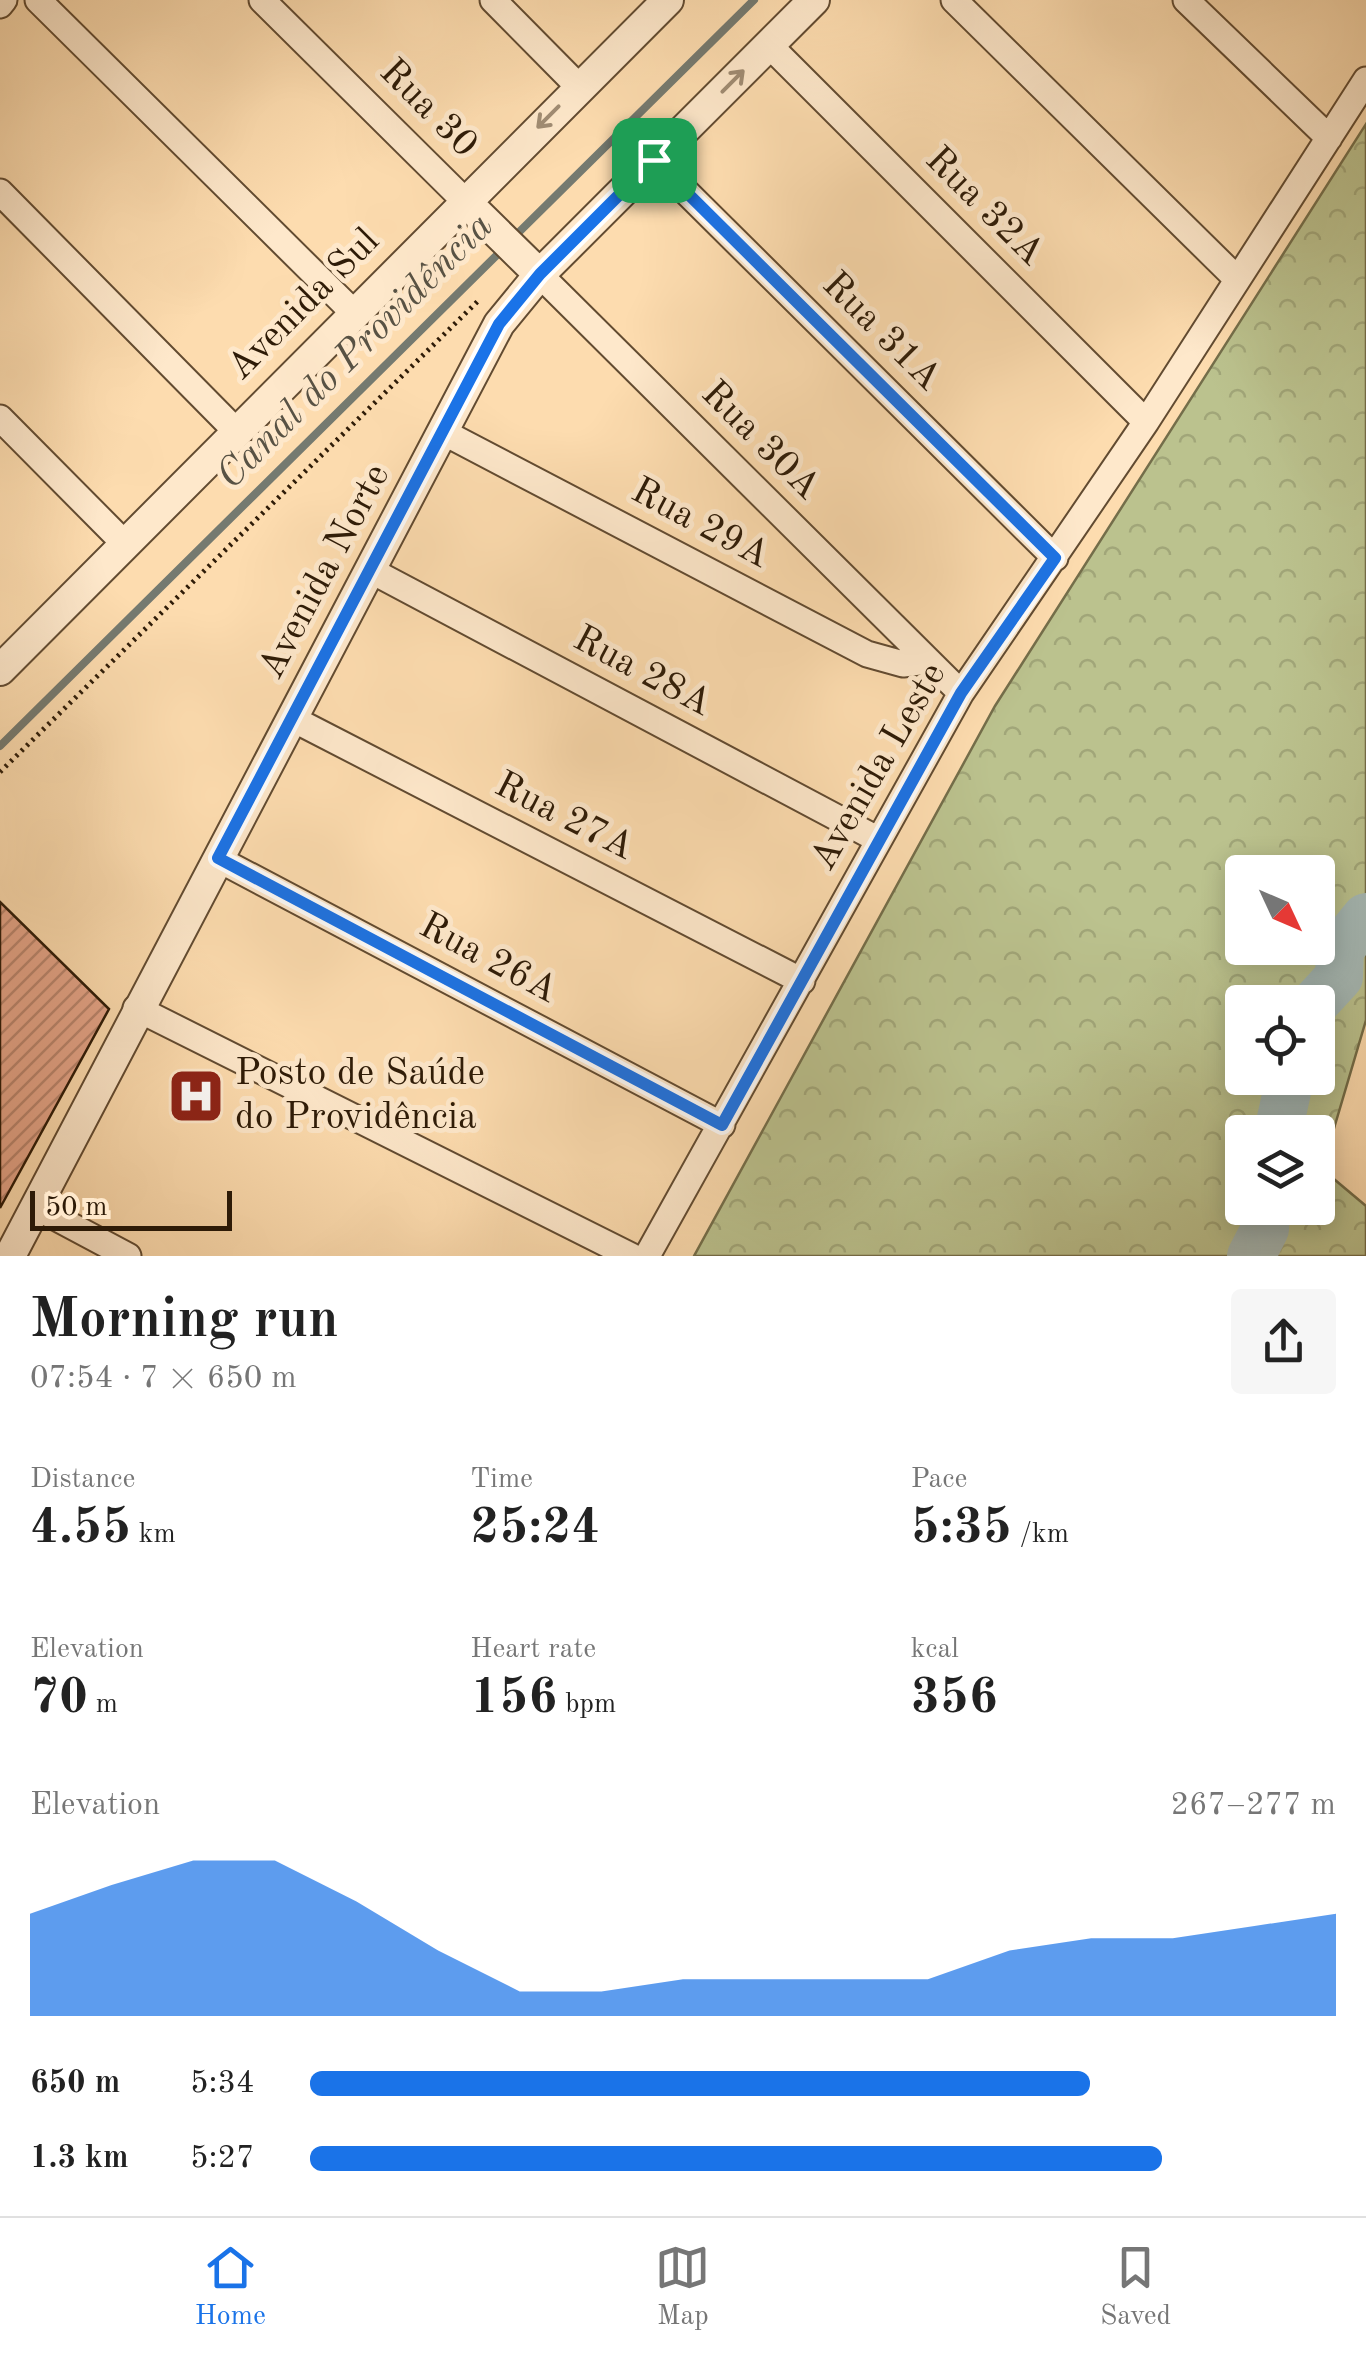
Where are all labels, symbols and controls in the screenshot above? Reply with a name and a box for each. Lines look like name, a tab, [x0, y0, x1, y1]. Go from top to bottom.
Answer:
street label: Rua 30	[372, 53, 484, 165]
one-way arrow	[720, 70, 744, 94]
one-way arrow	[537, 105, 561, 129]
pin	[612, 118, 697, 203]
icon: arrive	[627, 133, 682, 188]
street label: Rua 32A	[918, 141, 1050, 273]
water label: Canal do Providência	[210, 206, 502, 498]
street label: Avenida Sul	[221, 222, 387, 388]
street label: Rua 31A	[815, 266, 947, 398]
street label: Rua 30A	[694, 375, 826, 507]
street label: Avenida Norte	[253, 458, 397, 686]
street label: Rua 29A	[625, 472, 775, 576]
street label: Rua 28A	[567, 620, 717, 724]
street label: Avenida Leste	[804, 657, 954, 877]
street label: Rua 27A	[489, 766, 639, 868]
north arrow	[1225, 855, 1335, 965]
map controls	[1225, 855, 1335, 1225]
street label: Rua 26A	[413, 907, 563, 1011]
button: locate	[1225, 985, 1335, 1095]
place label: Posto de Saúde do Providência	[235, 1055, 485, 1137]
hospital icon: Posto de Saúde do Providência	[166, 1066, 226, 1126]
button: layers	[1225, 1115, 1335, 1225]
scale bar	[30, 1186, 232, 1230]
text: 50 m	[45, 1194, 108, 1222]
button: share	[1231, 1289, 1336, 1394]
text: Morning run	[30, 1294, 339, 1349]
text: 07:54 · 7 × 650 m	[30, 1363, 297, 1395]
text: Distance	[30, 1466, 135, 1494]
text: Time	[470, 1466, 533, 1494]
text: Pace	[911, 1466, 967, 1494]
text: 4.55	[30, 1504, 131, 1554]
text: 25:24	[470, 1504, 600, 1554]
text: 5:35	[911, 1504, 1012, 1554]
text: km	[131, 1521, 176, 1549]
text: /km	[1012, 1521, 1069, 1549]
text: Elevation	[30, 1636, 144, 1664]
text: Heart rate	[470, 1636, 596, 1664]
text: kcal	[911, 1636, 959, 1664]
text: 70	[30, 1674, 88, 1724]
text: 156	[470, 1674, 557, 1724]
text: 356	[911, 1674, 998, 1724]
text: m	[88, 1691, 118, 1719]
text: bpm	[557, 1691, 616, 1719]
text: Elevation	[30, 1790, 160, 1822]
text: 267–277 m	[1170, 1790, 1336, 1822]
text: 650 m	[30, 2068, 120, 2100]
text: 5:34	[190, 2068, 255, 2100]
text: 1.3 km	[30, 2143, 129, 2175]
text: 5:27	[190, 2143, 255, 2175]
tab: Home	[195, 2240, 266, 2335]
tab: Map	[655, 2240, 710, 2335]
tab: Saved	[1100, 2240, 1171, 2335]

